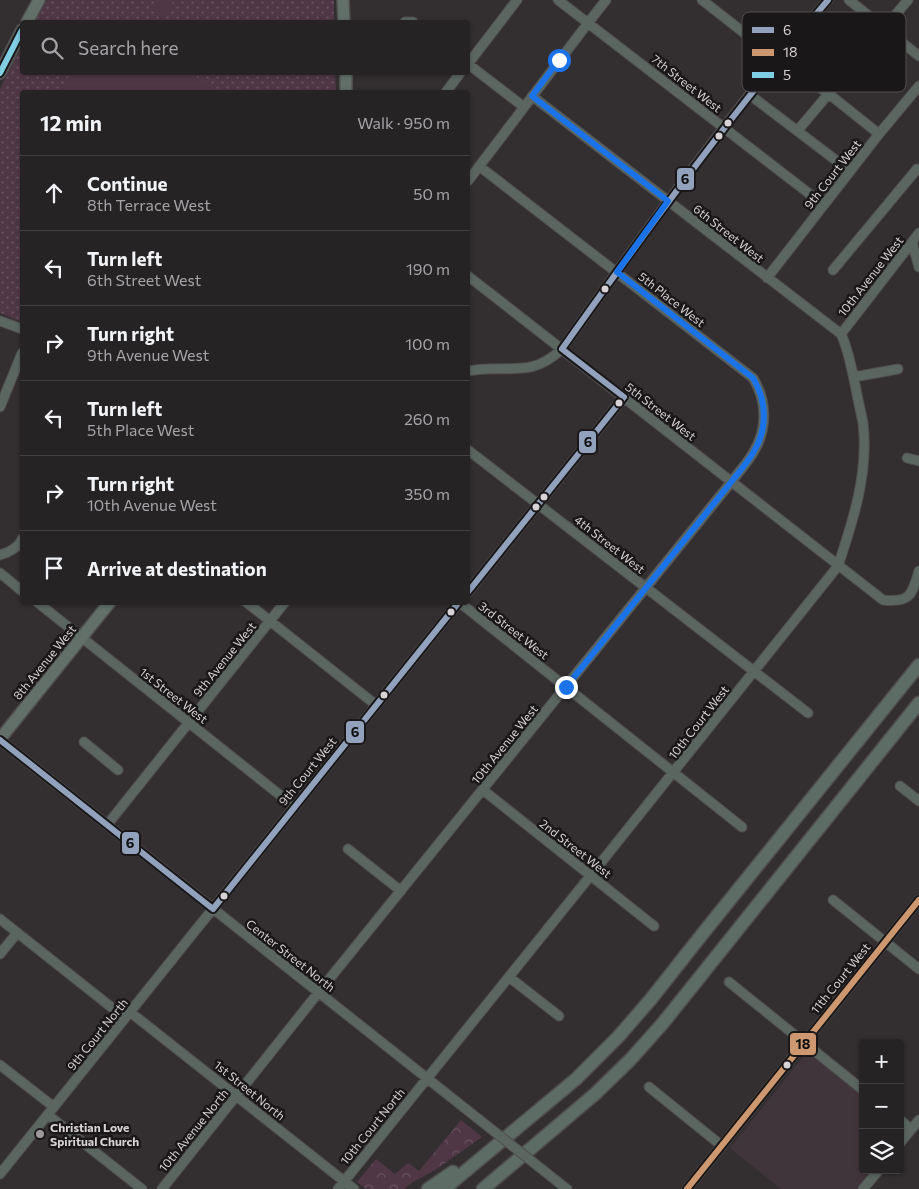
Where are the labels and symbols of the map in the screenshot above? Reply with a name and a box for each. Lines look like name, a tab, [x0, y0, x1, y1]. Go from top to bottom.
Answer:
legend	[742, 12, 906, 92]
text: 6	[783, 21, 792, 38]
text: 18	[783, 43, 797, 60]
route start	[548, 49, 571, 72]
street label: 7th Street West	[649, 51, 725, 115]
text: 5	[783, 66, 791, 83]
unlabelled marker	[723, 118, 733, 128]
unlabelled marker	[714, 131, 724, 141]
street label: 9th Court West	[801, 137, 863, 211]
line badge: 6	[676, 167, 695, 191]
text: 6	[681, 170, 690, 187]
street label: 6th Street West	[691, 201, 767, 265]
street label: 10th Avenue West	[834, 233, 906, 319]
street label: 5th Place West	[636, 269, 708, 329]
unlabelled marker	[600, 284, 610, 294]
street label: 5th Street West	[623, 379, 699, 443]
unlabelled marker	[614, 398, 624, 408]
line badge: 6	[578, 430, 597, 454]
text: 6	[584, 433, 593, 450]
unlabelled marker	[539, 492, 549, 502]
unlabelled marker	[531, 502, 541, 512]
street label: 4th Street West	[572, 512, 648, 576]
street label: 3rd Street West	[476, 598, 552, 662]
unlabelled marker	[446, 607, 456, 617]
street label: 9th Avenue West	[190, 619, 258, 699]
street label: 8th Avenue West	[10, 622, 78, 702]
street label: 1st Street West	[137, 664, 211, 726]
route end	[555, 676, 578, 699]
street label: 10th Court West	[665, 682, 731, 761]
unlabelled marker	[379, 690, 389, 700]
street label: 10th Avenue West	[468, 702, 540, 786]
line badge: 6	[345, 720, 365, 744]
text: 6	[351, 723, 360, 740]
street label: 9th Court West	[275, 734, 339, 808]
street label: 2nd Street West	[537, 816, 615, 880]
line badge: 6	[121, 831, 140, 855]
text: 6	[126, 834, 135, 851]
unlabelled marker	[219, 891, 229, 901]
street label: Center Street North	[244, 916, 338, 994]
street label: 11th Court West	[807, 940, 873, 1016]
street label: 9th Court North	[64, 995, 130, 1073]
line badge: 18	[789, 1032, 817, 1056]
text: 18	[796, 1035, 811, 1052]
street label: 1st Street North	[212, 1057, 288, 1123]
unlabelled marker	[782, 1060, 792, 1070]
street label: 10th Court North	[337, 1085, 407, 1167]
street label: 10th Avenue North	[155, 1086, 231, 1174]
place label: Christian Love Spiritual Church	[50, 1120, 139, 1148]
marker: Christian Love Spiritual Church	[34, 1128, 46, 1140]

